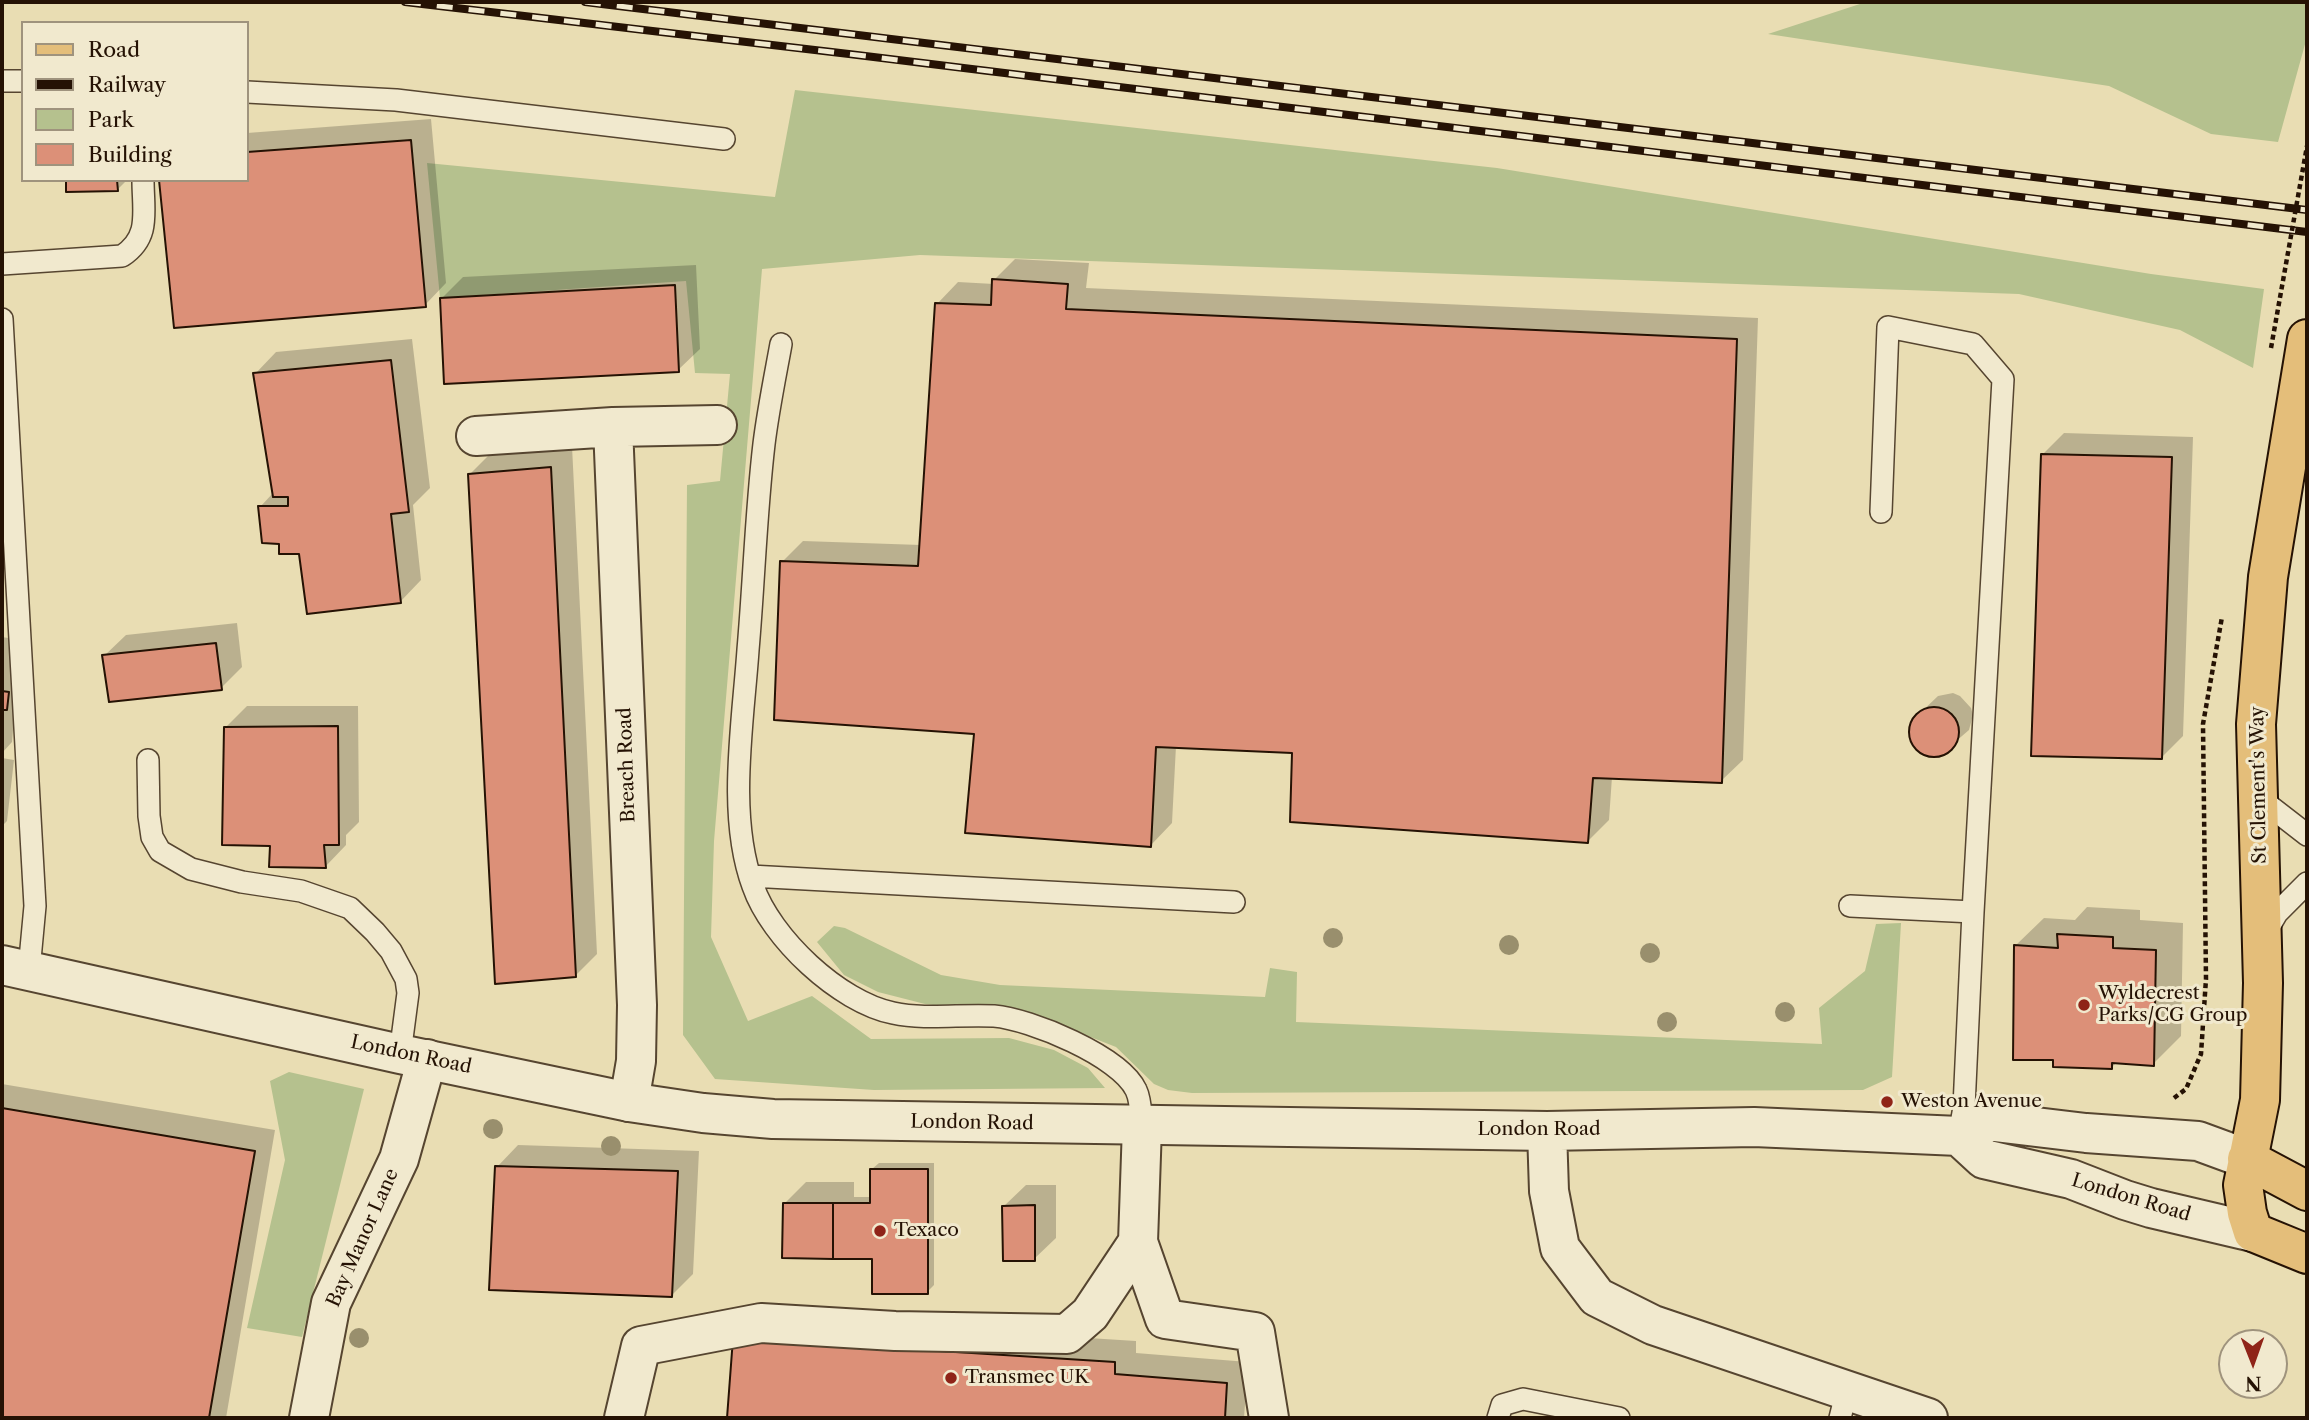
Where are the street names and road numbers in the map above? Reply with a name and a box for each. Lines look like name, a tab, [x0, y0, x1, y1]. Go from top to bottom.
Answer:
street label: St Clement's Way	[2246, 706, 2272, 864]
street label: Breach Road	[614, 707, 640, 823]
street label: London Road	[348, 1031, 474, 1079]
street label: London Road	[910, 1111, 1034, 1135]
street label: London Road	[1477, 1119, 1601, 1141]
street label: Bay Manor Lane	[322, 1165, 404, 1311]
street label: London Road	[2069, 1169, 2193, 1227]

